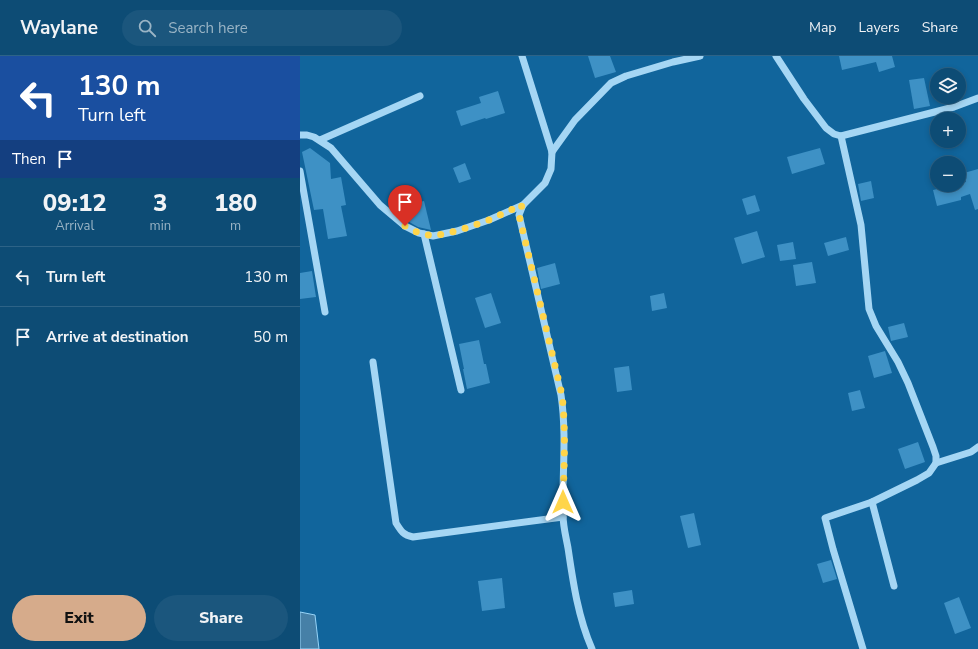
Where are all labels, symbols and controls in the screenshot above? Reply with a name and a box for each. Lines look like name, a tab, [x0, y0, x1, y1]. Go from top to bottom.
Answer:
search box	[122, 10, 402, 46]
text: Waylane	[20, 15, 98, 41]
icon: search	[136, 17, 158, 39]
text: Search here	[168, 18, 248, 38]
text: Map	[809, 18, 836, 37]
text: Layers	[858, 18, 900, 37]
text: Share	[922, 18, 958, 37]
text: 130 m	[78, 67, 161, 105]
map controls	[930, 68, 966, 192]
button: layers	[930, 68, 966, 104]
icon: left	[12, 72, 64, 124]
text: Turn left	[78, 103, 146, 127]
button: +	[930, 112, 966, 148]
icon: arrive	[54, 148, 76, 170]
text: Then	[12, 149, 46, 169]
button: −	[930, 156, 966, 192]
pin	[388, 185, 422, 226]
text: 09:12	[43, 187, 107, 219]
text: 3	[153, 187, 168, 219]
text: 180	[214, 187, 257, 219]
icon: arrive	[394, 191, 416, 213]
text: Arrival	[55, 217, 94, 235]
text: min	[150, 217, 171, 235]
text: m	[230, 217, 241, 235]
icon: left	[12, 266, 34, 288]
text: Turn left	[46, 267, 105, 287]
text: 130 m	[244, 267, 288, 287]
icon: arrive	[12, 326, 34, 348]
text: Arrive at destination	[46, 327, 189, 347]
text: 50 m	[253, 327, 288, 347]
position arrow	[542, 481, 584, 523]
button: Exit	[12, 595, 146, 641]
button: Share	[154, 595, 288, 641]

